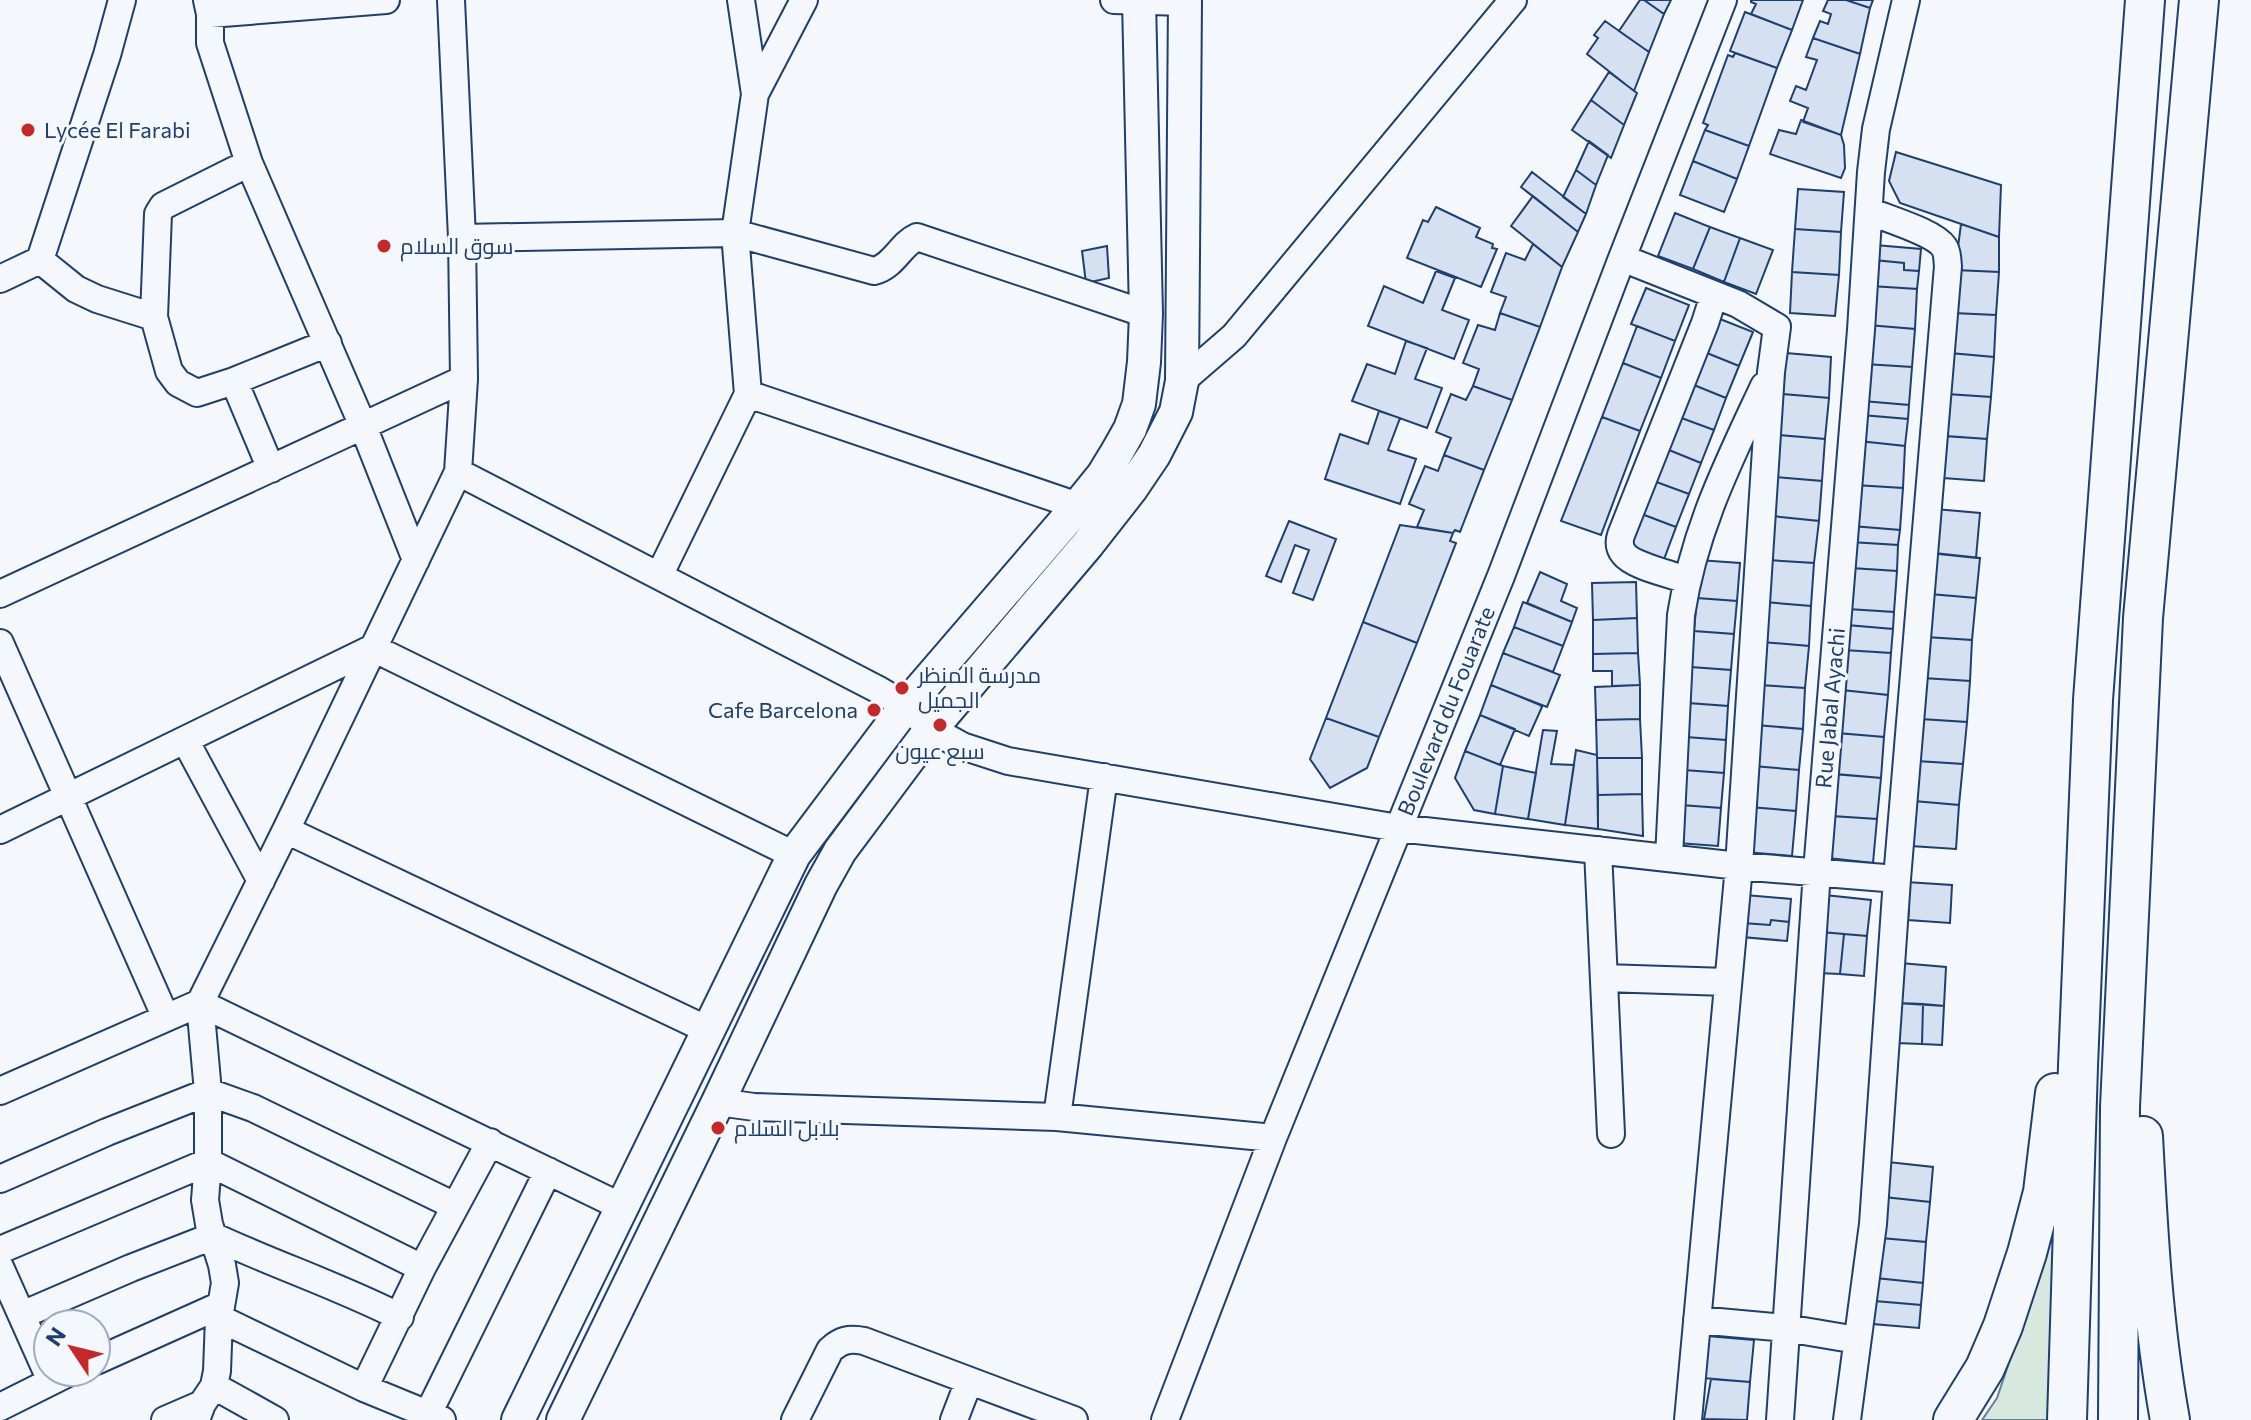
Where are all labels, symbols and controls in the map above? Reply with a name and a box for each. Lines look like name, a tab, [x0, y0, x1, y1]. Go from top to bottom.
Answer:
place label: Lycée El Farabi	[44, 116, 191, 143]
marker: Lycée El Farabi	[19, 121, 37, 139]
place label: سوق السلام	[400, 232, 514, 262]
marker: سوق السلام	[375, 237, 393, 255]
street label: Boulevard du Fouarate	[1391, 602, 1500, 819]
street label: Rue Jabal Ayachi	[1809, 627, 1850, 789]
place label: مدرسة المنظر الجميل	[916, 661, 1041, 714]
marker: مدرسة المنظر الجميل	[893, 679, 911, 697]
place label: Cafe Barcelona	[708, 696, 858, 723]
marker: Cafe Barcelona	[865, 701, 883, 719]
marker: سبع عيون	[931, 716, 949, 734]
place label: سبع عيون	[895, 737, 985, 766]
place label: بلابل السلام	[734, 1114, 840, 1144]
marker: بلابل السلام	[709, 1119, 727, 1137]
north arrow	[32, 1308, 112, 1388]
text: N	[39, 1322, 71, 1351]

